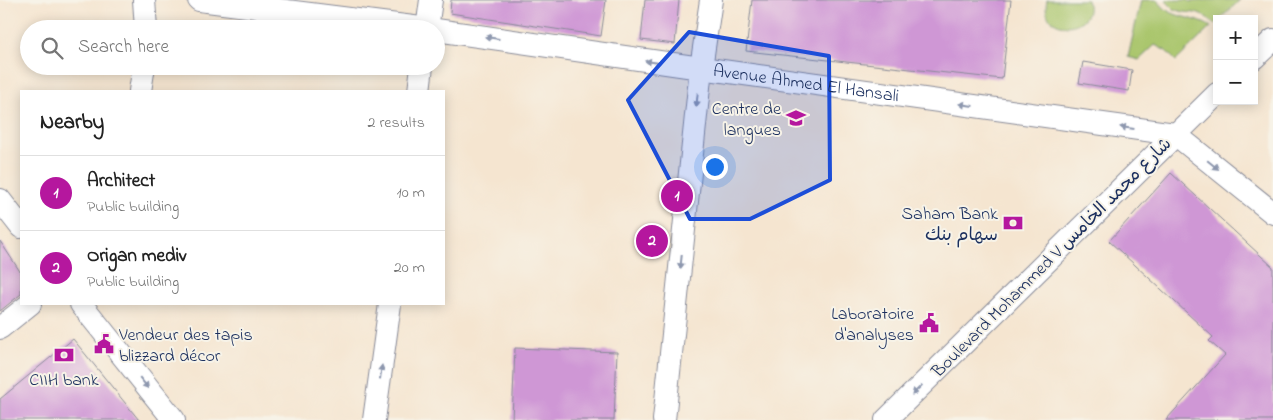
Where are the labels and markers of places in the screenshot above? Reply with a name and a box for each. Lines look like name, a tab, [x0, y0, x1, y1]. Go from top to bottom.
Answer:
place label: Centre de langues	[712, 97, 782, 145]
school or university icon: Centre de langues	[785, 107, 807, 129]
pin: 1	[661, 177, 693, 215]
place label: Saham Bank سهام بنك	[901, 202, 998, 249]
bank icon: Saham Bank سهام بنك	[1002, 212, 1024, 234]
pin: 2	[636, 222, 668, 260]
place label: Laboratoire d'analyses	[831, 302, 915, 349]
public building icon: Laboratoire d'analyses	[918, 312, 940, 334]
place label: Vendeur des tapis blizzard décor	[118, 323, 253, 370]
public building icon: Vendeur des tapis blizzard décor	[93, 333, 115, 355]
bank icon: CIIH bank	[53, 344, 75, 366]
place label: CIIH bank	[29, 368, 99, 394]

